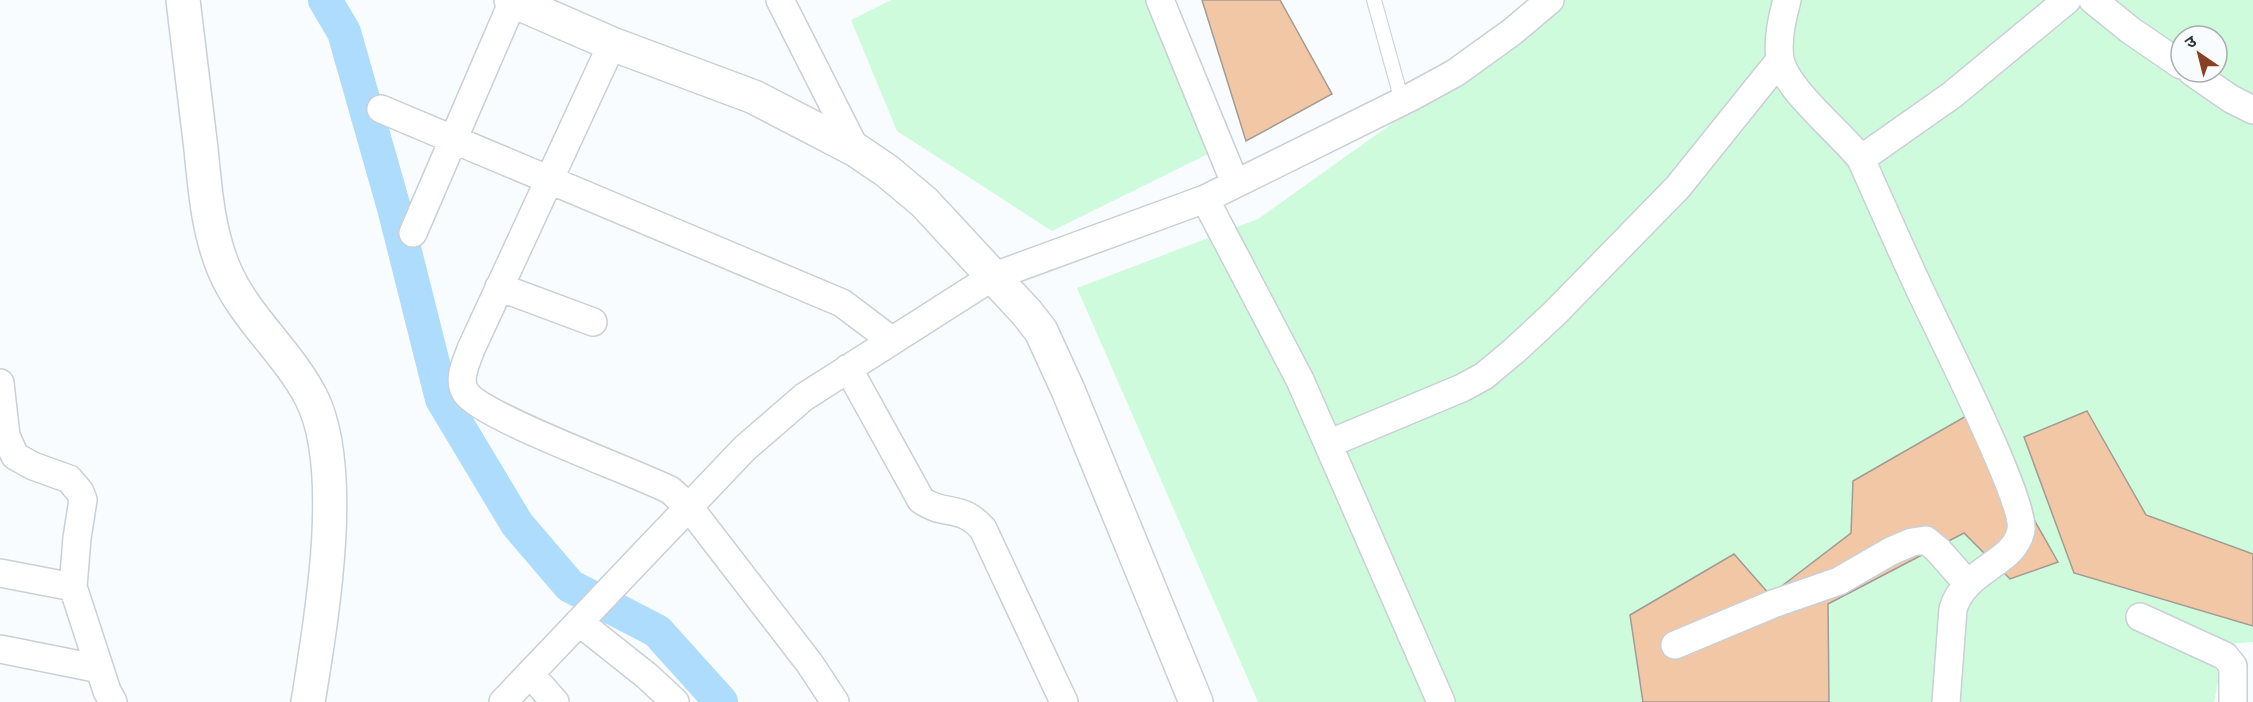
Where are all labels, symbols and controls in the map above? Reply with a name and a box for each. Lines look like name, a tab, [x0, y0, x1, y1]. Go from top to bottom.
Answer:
north arrow	[2169, 24, 2229, 84]
text: उ	[2181, 30, 2201, 53]

